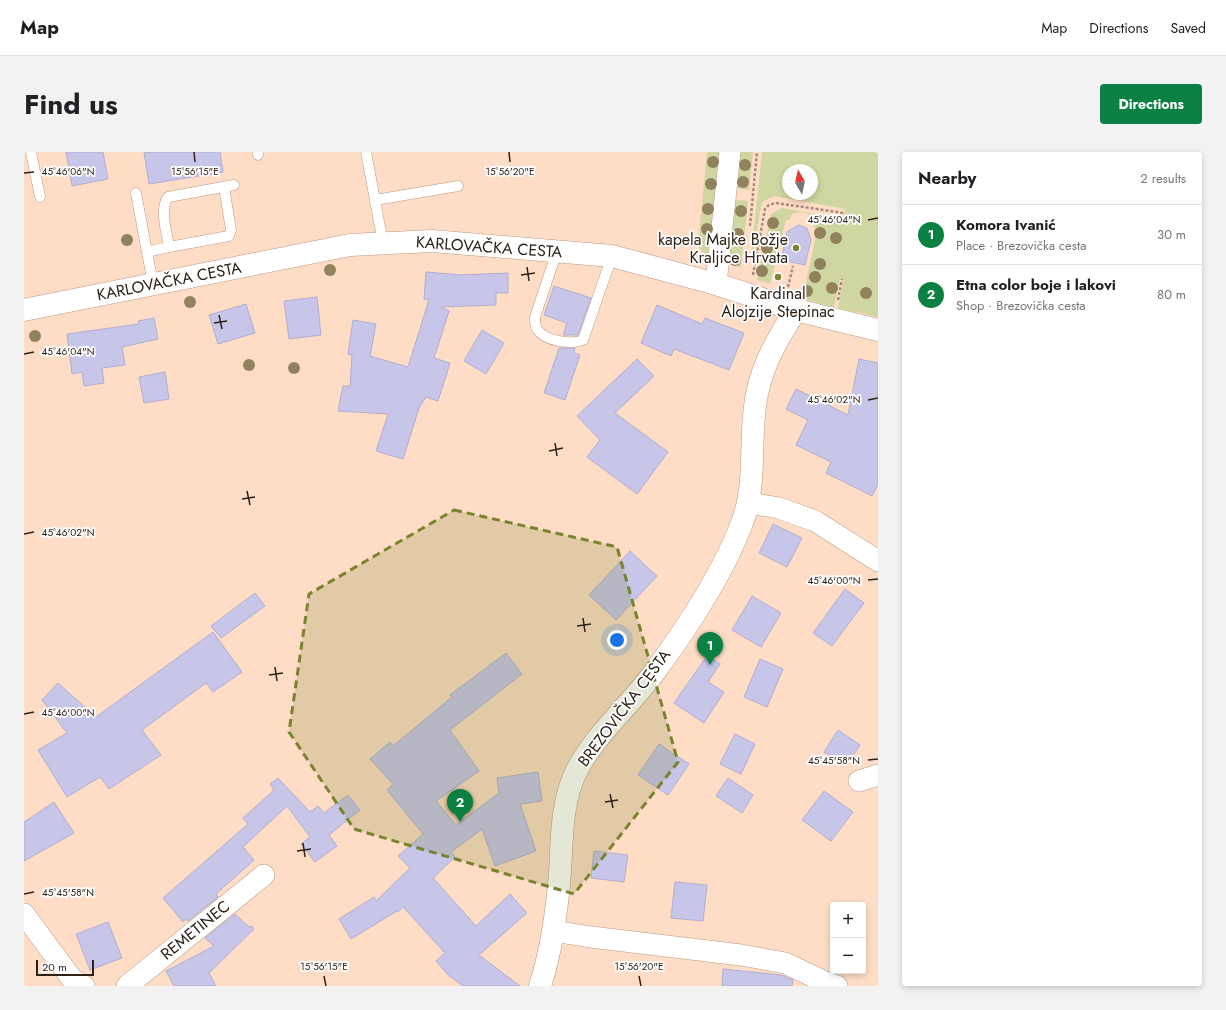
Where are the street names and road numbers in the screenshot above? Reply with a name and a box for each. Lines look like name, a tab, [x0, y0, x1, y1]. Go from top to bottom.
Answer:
street label: KARLOVAČKA CESTA	[415, 230, 563, 264]
street label: KARLOVAČKA CESTA	[95, 256, 244, 306]
street label: BREZOVIČKA CESTA	[572, 644, 676, 771]
street label: REMETINEC	[155, 895, 235, 965]

